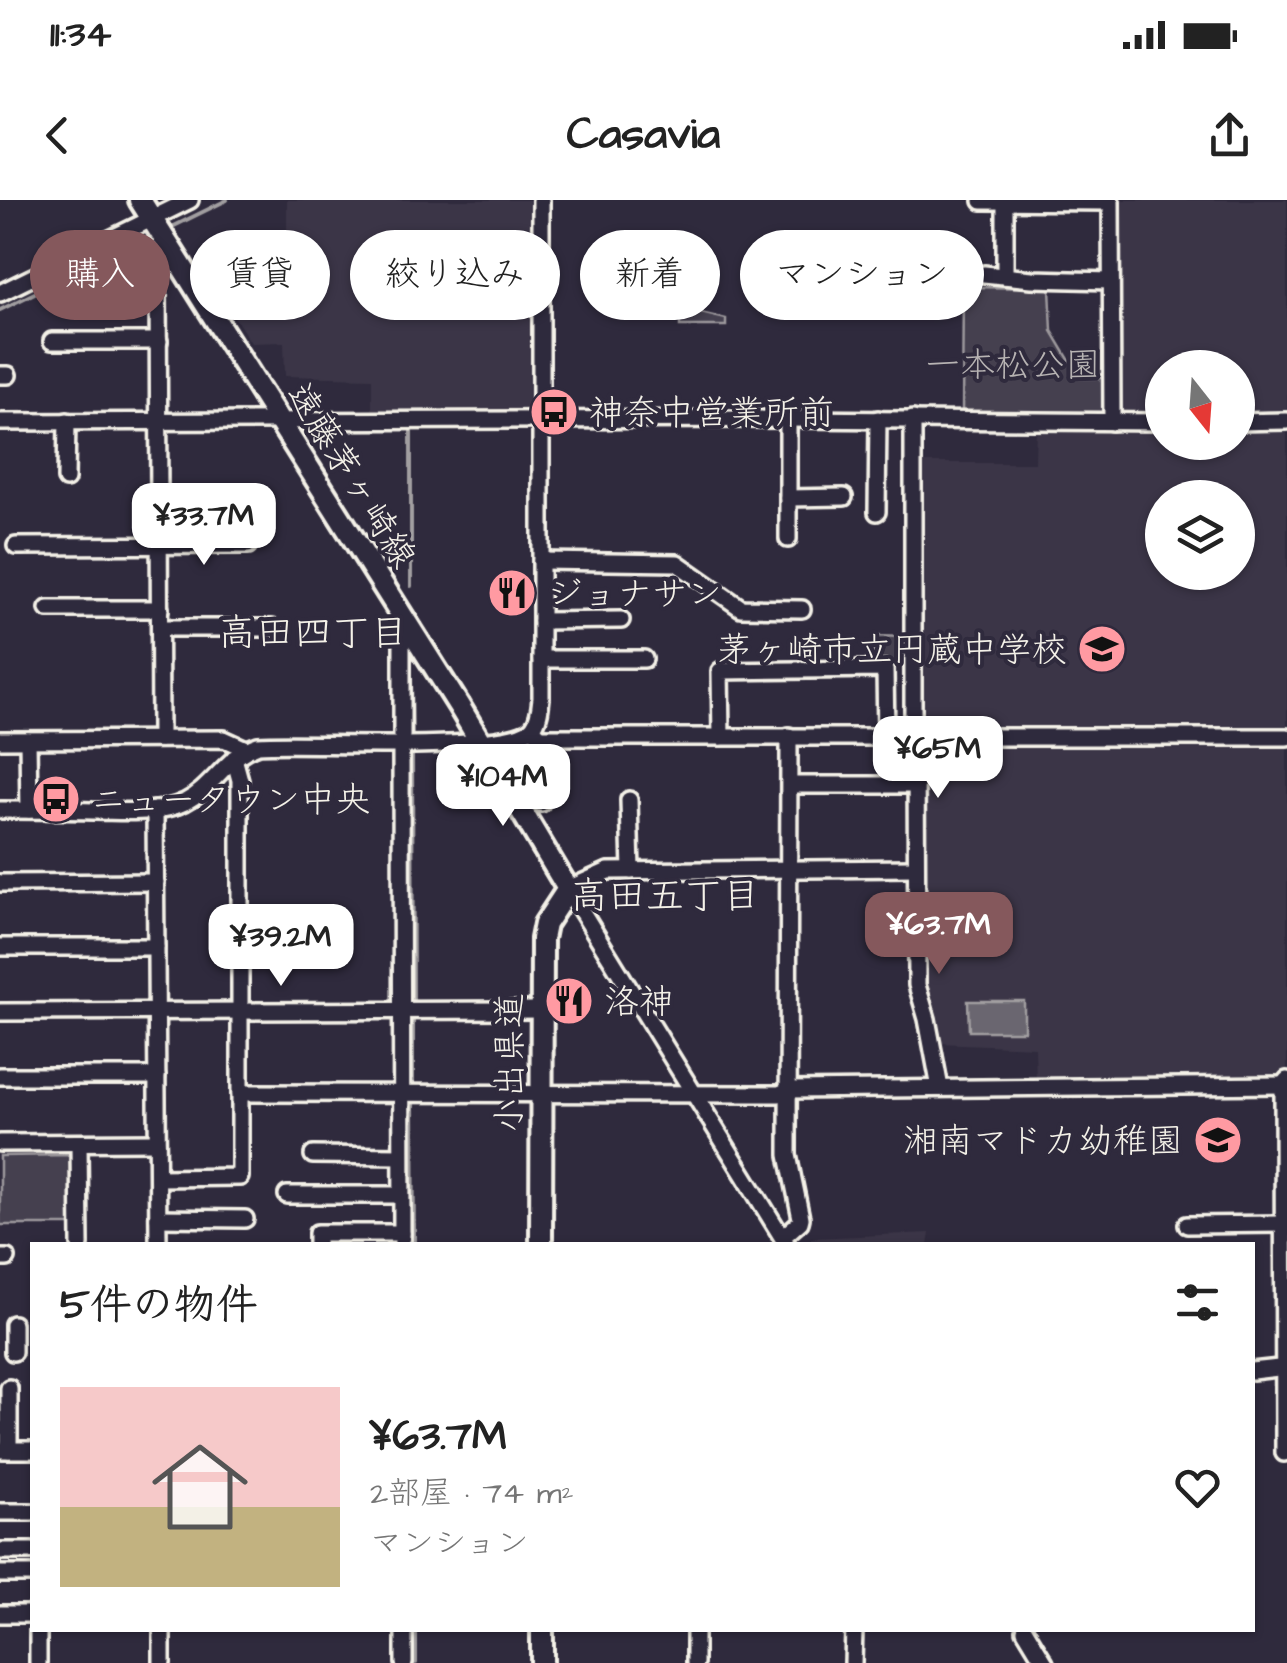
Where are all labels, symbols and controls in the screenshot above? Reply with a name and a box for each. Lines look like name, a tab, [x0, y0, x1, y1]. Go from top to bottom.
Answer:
text: 11:34	[50, 9, 111, 61]
text: Casavia	[567, 104, 720, 166]
icon: back	[30, 108, 85, 163]
icon: share	[1202, 108, 1257, 163]
chip: 購入	[30, 230, 170, 320]
chip: 賃貸	[190, 230, 330, 320]
chip: 絞り込み	[350, 230, 560, 320]
chip: 新着	[580, 230, 720, 320]
chip: マンション	[740, 230, 984, 320]
park label: 一本松公園	[925, 341, 1101, 390]
north arrow	[1145, 350, 1255, 460]
map controls	[1145, 350, 1255, 590]
street label: 遠藤茅ヶ崎線	[274, 374, 427, 578]
bus stop icon: 神奈中営業所前	[528, 386, 580, 438]
place label: 神奈中営業所前	[589, 389, 834, 438]
button: layers	[1145, 480, 1255, 590]
pin: ¥33.7M	[123, 483, 285, 568]
text: ¥33.7M	[154, 493, 254, 538]
restaurant icon: ジョナサン	[486, 567, 538, 619]
place label: ジョナサン	[547, 570, 722, 619]
district label: 高田四丁目	[218, 608, 408, 660]
school or university icon: 茅ヶ崎市立円蔵中学校	[1076, 623, 1128, 675]
place label: 茅ヶ崎市立円蔵中学校	[717, 626, 1067, 675]
pin: ¥65M	[879, 716, 997, 801]
text: ¥65M	[895, 726, 981, 771]
pin: ¥104M	[433, 744, 573, 829]
text: ¥104M	[458, 754, 548, 799]
bus stop icon: ニュータウン中央	[30, 773, 82, 825]
place label: ニュータウン中央	[91, 776, 370, 825]
district label: 高田五丁目	[570, 871, 760, 923]
pin: ¥63.7M	[858, 892, 1020, 977]
text: ¥63.7M	[887, 902, 991, 947]
pin: ¥39.2M	[200, 904, 362, 989]
text: ¥39.2M	[231, 914, 331, 959]
restaurant icon: 洛神	[543, 975, 595, 1027]
place label: 洛神	[604, 978, 674, 1027]
street label: 小出県道	[486, 993, 535, 1133]
school or university icon: 湘南マドカ幼稚園	[1192, 1114, 1244, 1166]
place label: 湘南マドカ幼稚園	[903, 1117, 1183, 1166]
icon: filters	[1170, 1275, 1225, 1330]
text: 5件の物件	[60, 1277, 258, 1335]
text: ¥63.7M	[370, 1408, 507, 1466]
icon: home	[140, 1427, 260, 1547]
icon: heart	[1170, 1460, 1225, 1515]
text: 2部屋 · 74 m²	[370, 1471, 574, 1516]
text: マンション	[370, 1521, 529, 1566]

